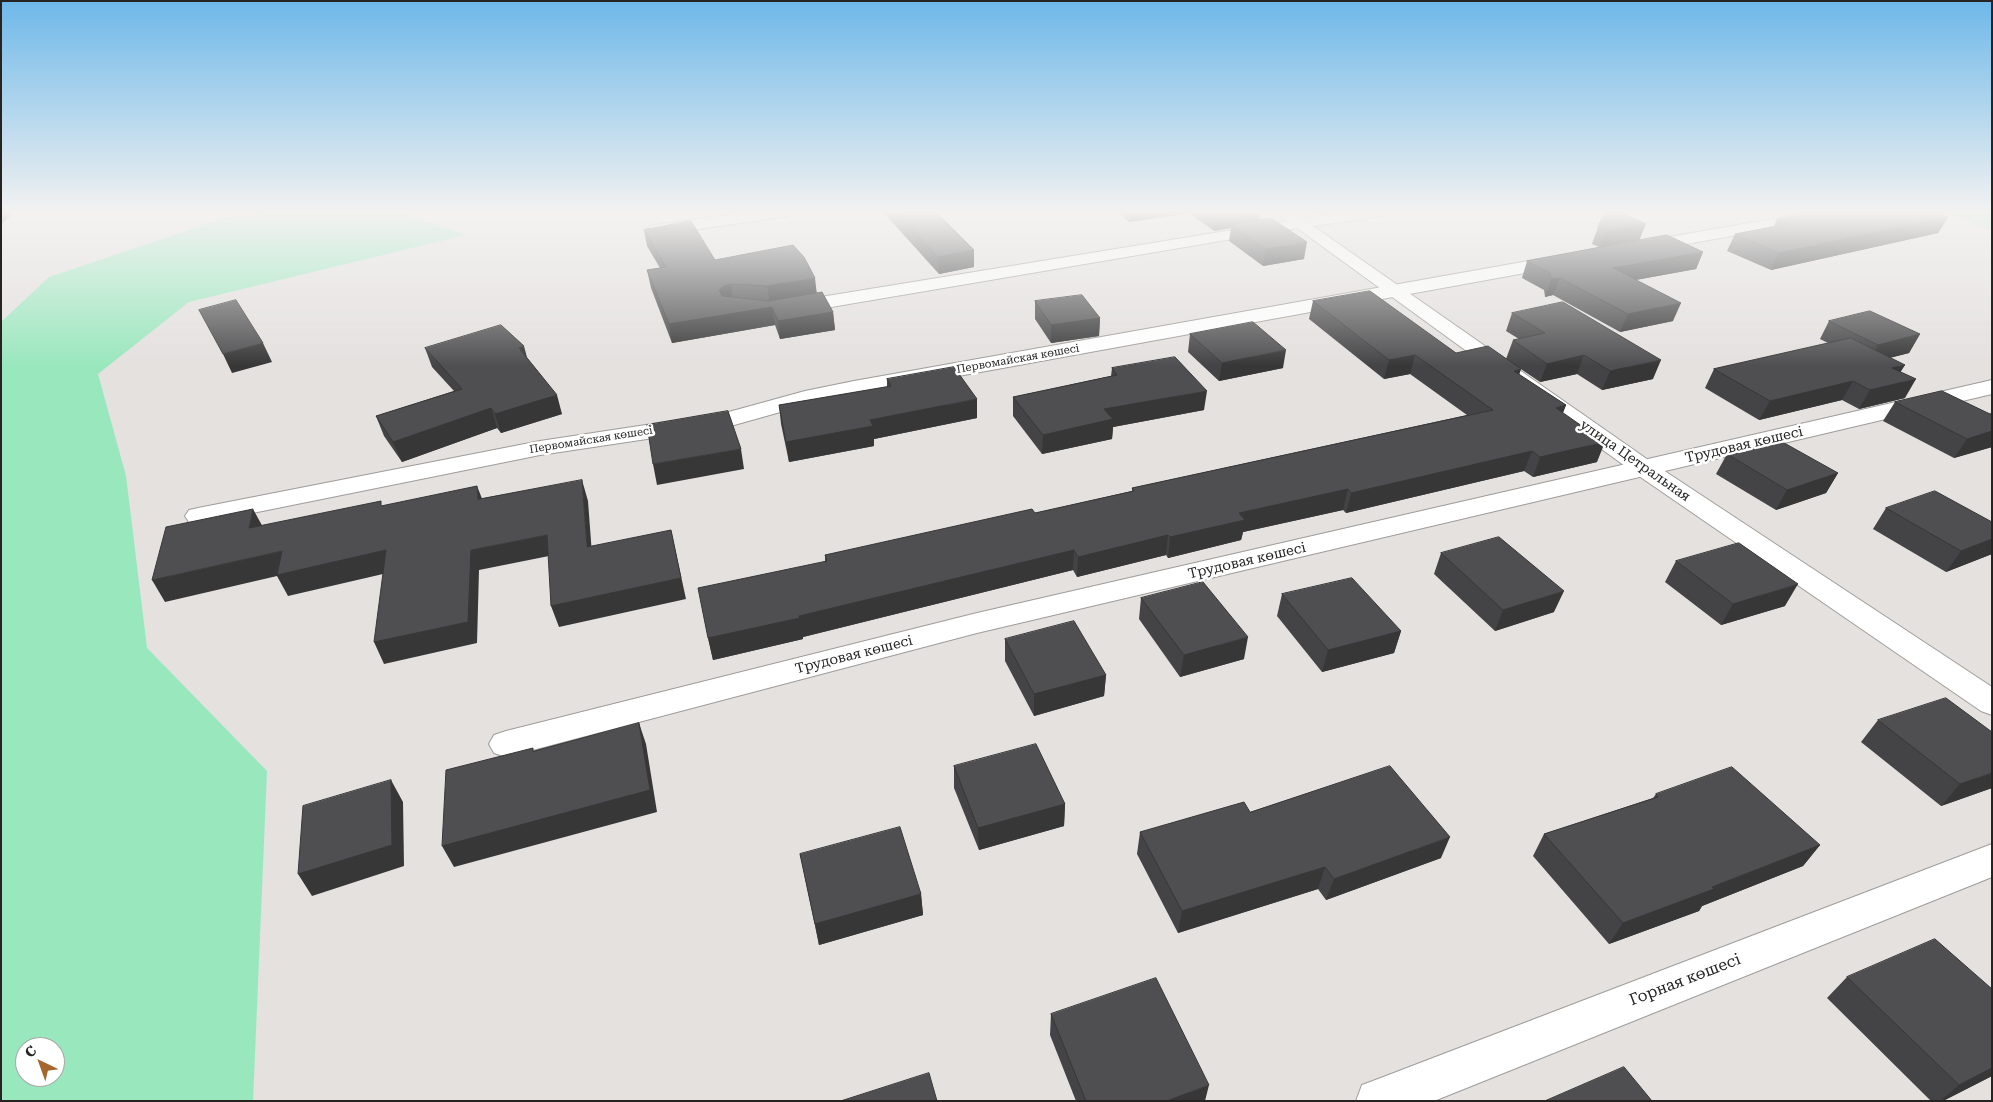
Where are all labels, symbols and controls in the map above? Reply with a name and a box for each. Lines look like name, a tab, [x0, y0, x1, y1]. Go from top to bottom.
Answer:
street label: Первомайская көшесі	[956, 342, 1080, 376]
street label: улица Цетральная	[1576, 417, 1694, 505]
street label: Трудовая көшесі	[1683, 423, 1805, 467]
street label: Первомайская көшесі	[529, 424, 653, 456]
street label: Трудовая көшесі	[1186, 539, 1308, 583]
street label: Трудовая көшесі	[794, 632, 914, 678]
street label: Горная көшесі	[1627, 950, 1743, 1010]
north arrow	[15, 1037, 65, 1087]
text: С	[22, 1042, 40, 1061]

